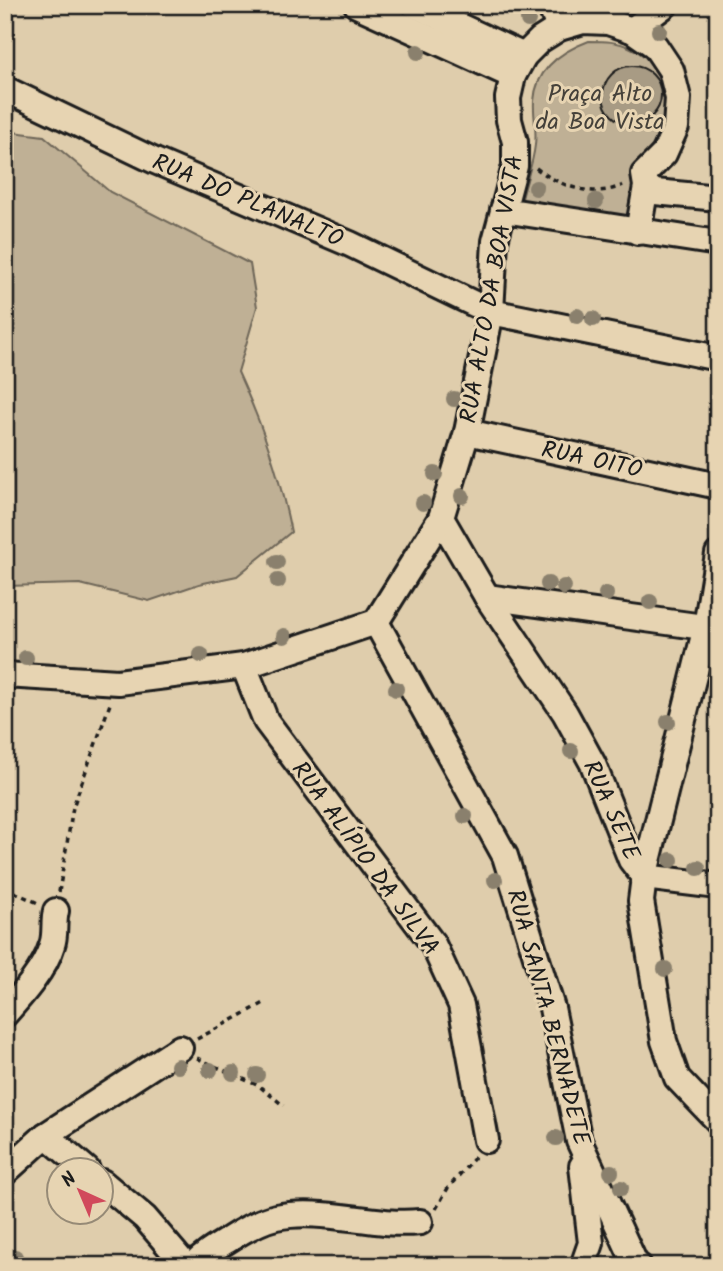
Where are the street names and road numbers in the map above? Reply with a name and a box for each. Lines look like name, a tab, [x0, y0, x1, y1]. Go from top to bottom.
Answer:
street label: RUA DO PLANALTO	[146, 143, 349, 259]
street label: RUA ALTO DA BOA VISTA	[450, 152, 535, 426]
street label: RUA OITO	[538, 431, 646, 490]
street label: RUA ALÍPIO DA SILVA	[281, 753, 449, 965]
street label: RUA SETE	[571, 754, 650, 868]
street label: RUA SANTA BERNADETE	[495, 885, 601, 1151]

